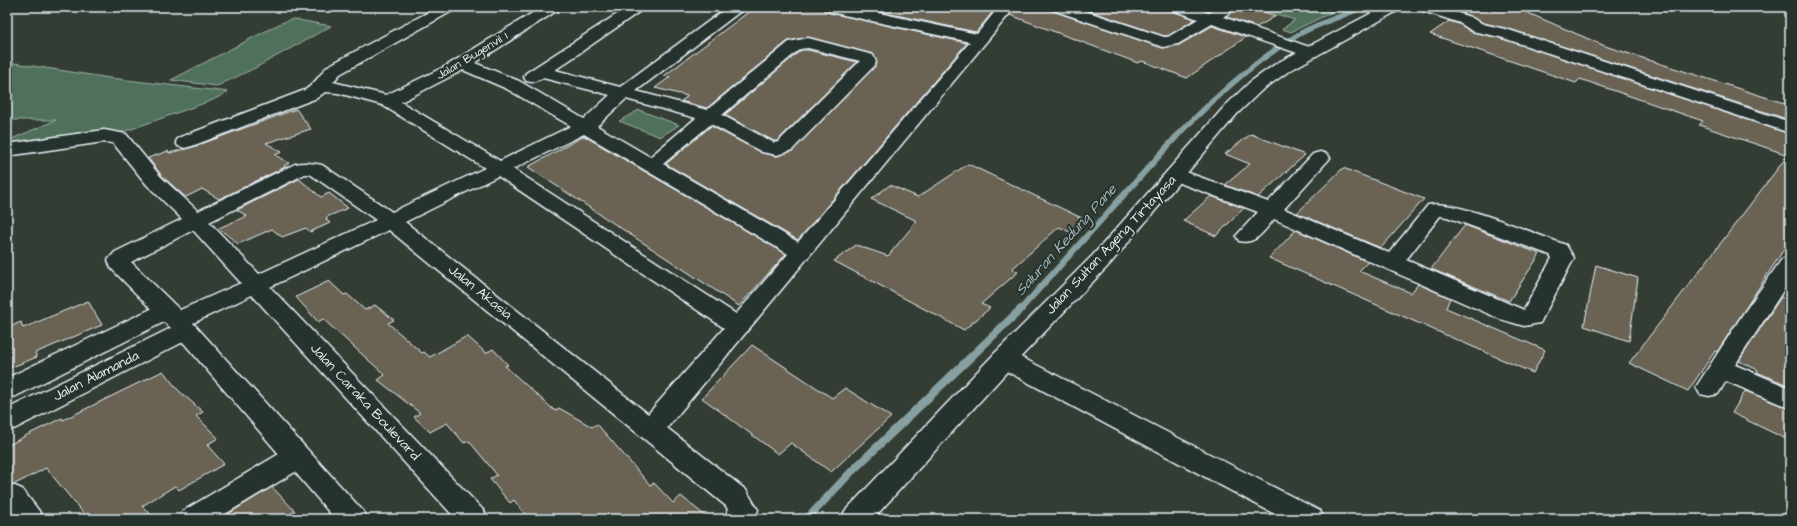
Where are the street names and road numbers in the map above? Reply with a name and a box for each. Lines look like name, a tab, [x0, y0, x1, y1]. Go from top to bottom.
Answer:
street label: Jalan Bugenvil 1	[433, 28, 512, 85]
street label: Jalan Sultan Ageng Tirtayasa	[1041, 171, 1181, 319]
street label: Jalan Akasia	[444, 260, 516, 324]
street label: Jalan Caraka Boulevard	[305, 339, 425, 465]
street label: Jalan Alamanda	[50, 346, 142, 406]

